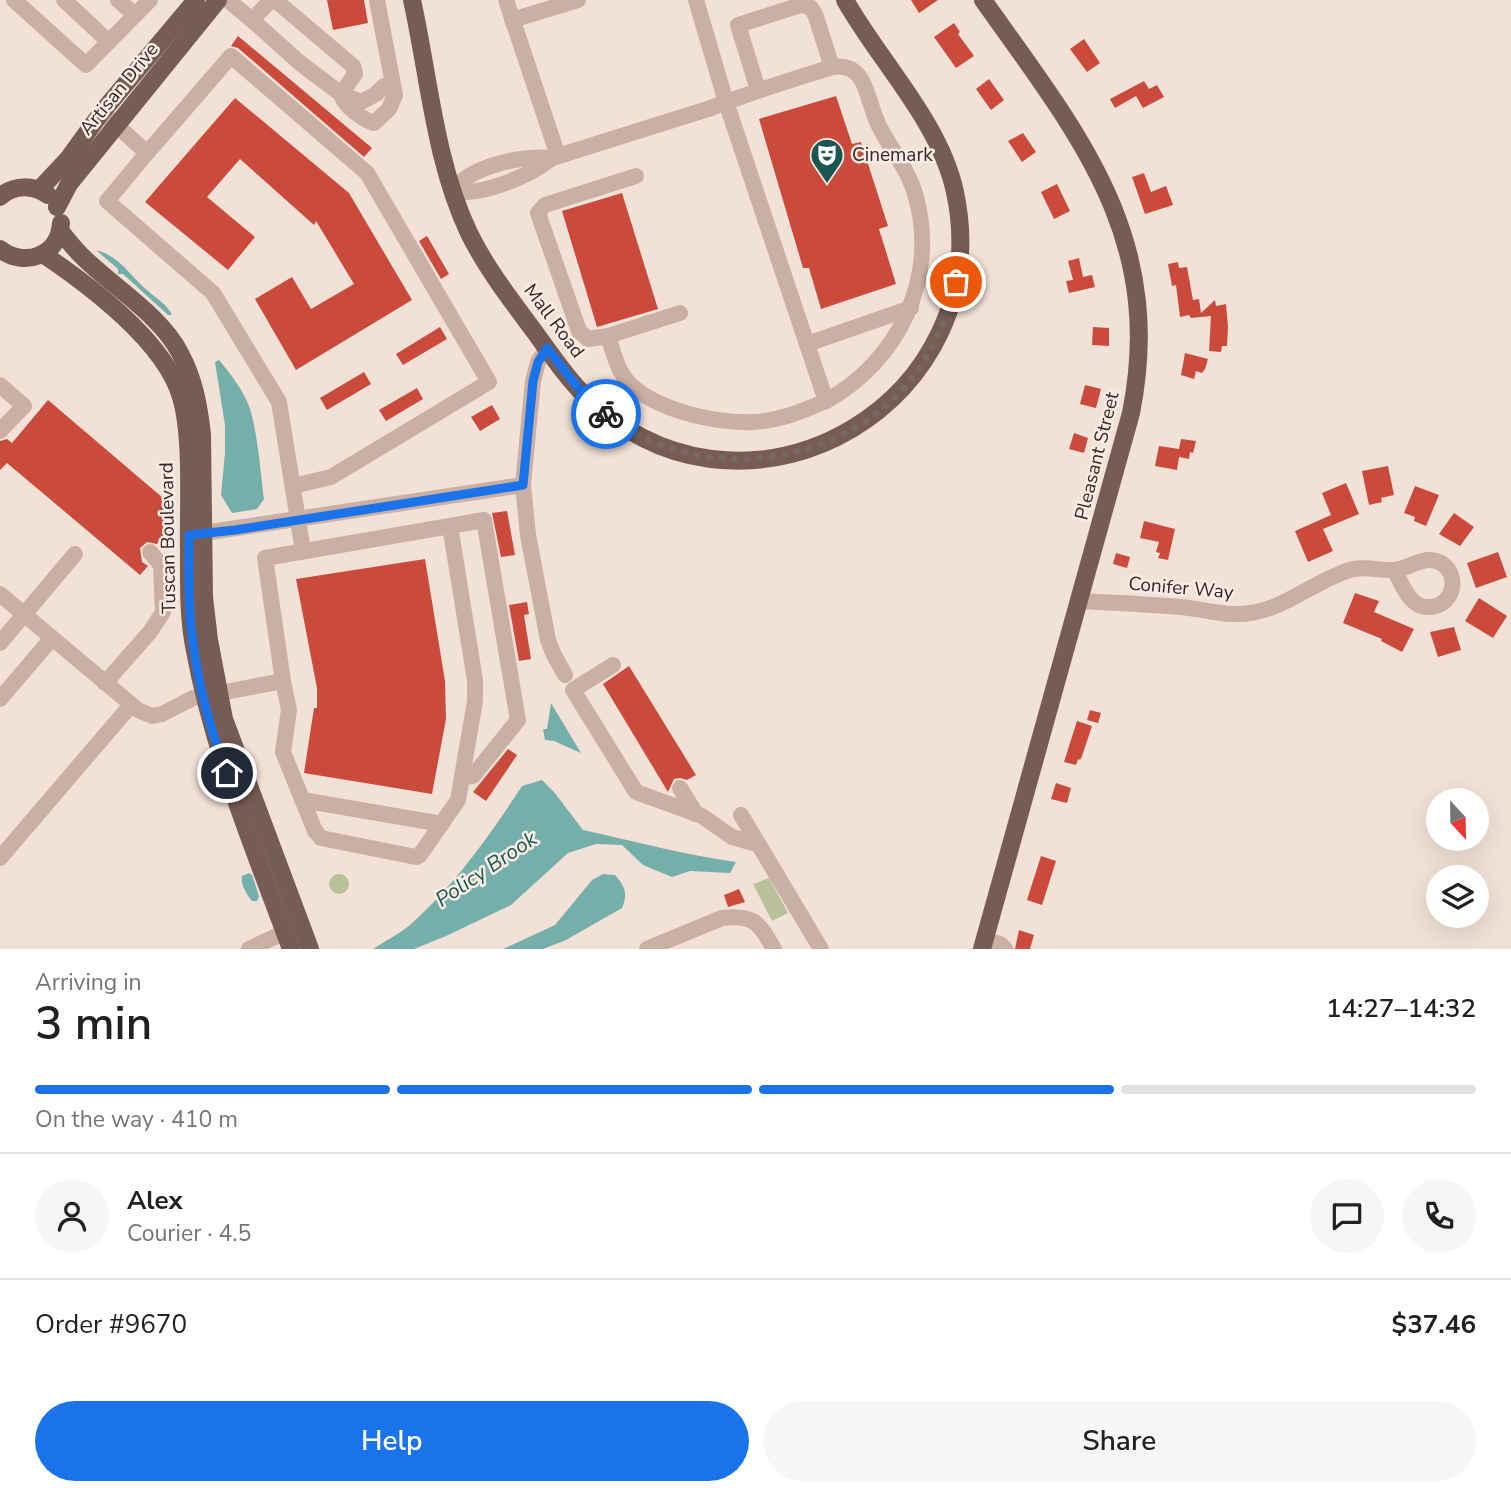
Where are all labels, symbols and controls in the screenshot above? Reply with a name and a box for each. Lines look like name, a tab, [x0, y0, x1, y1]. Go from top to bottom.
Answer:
street label: Artisan Drive	[74, 37, 164, 141]
theatre icon: Cinemark	[808, 136, 846, 185]
place label: Cinemark	[852, 142, 933, 168]
pin	[926, 252, 986, 312]
icon: bag	[937, 263, 975, 301]
street label: Mall Road	[518, 279, 590, 363]
courier	[571, 379, 641, 449]
street label: Pleasant Street	[1069, 389, 1126, 523]
icon: bike	[587, 395, 625, 433]
street label: Tuscan Boulevard	[154, 462, 182, 614]
street label: Conifer Way	[1127, 570, 1235, 606]
pin	[197, 743, 257, 803]
icon: home	[208, 754, 246, 792]
north arrow	[1426, 788, 1489, 850]
map controls	[1426, 788, 1489, 928]
water label: Policy Brook	[430, 824, 543, 913]
button: layers	[1426, 865, 1489, 928]
text: Arriving in	[35, 967, 142, 998]
text: 14:27–14:32	[1326, 991, 1476, 1026]
text: 3 min	[35, 992, 152, 1055]
text: On the way · 410 m	[35, 1104, 238, 1135]
button: person	[35, 1179, 109, 1253]
button: chat	[1310, 1179, 1384, 1253]
button: phone	[1402, 1179, 1476, 1253]
text: Alex	[127, 1183, 183, 1218]
text: Courier · 4.5	[127, 1218, 251, 1249]
text: Order #9670	[35, 1307, 187, 1342]
text: $37.46	[1392, 1307, 1476, 1342]
button: Help	[35, 1401, 749, 1481]
button: Share	[763, 1401, 1476, 1481]

